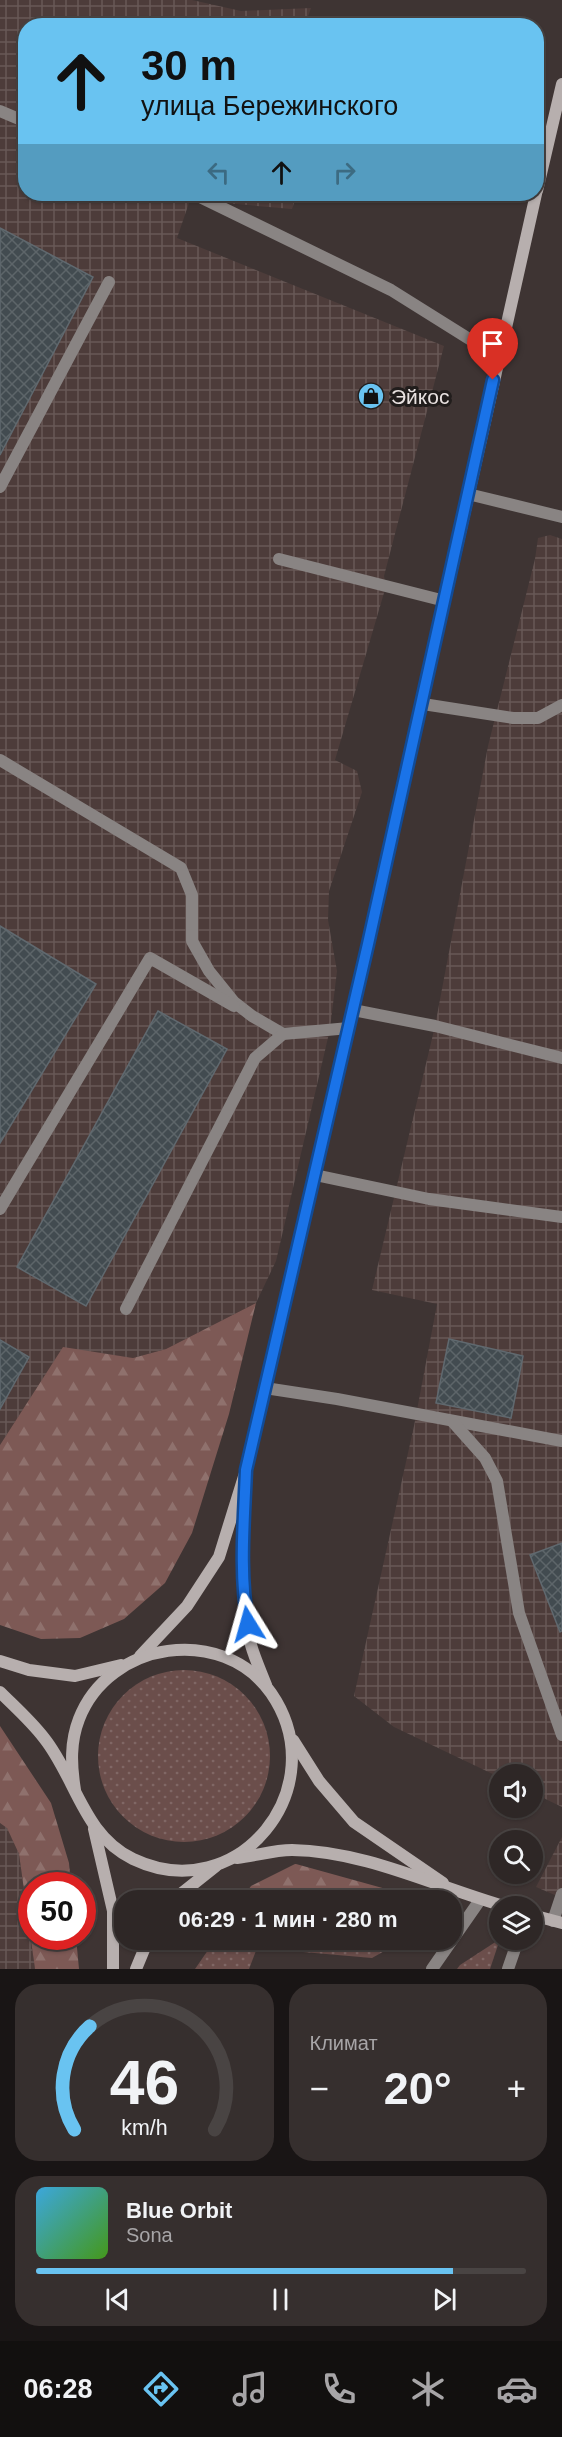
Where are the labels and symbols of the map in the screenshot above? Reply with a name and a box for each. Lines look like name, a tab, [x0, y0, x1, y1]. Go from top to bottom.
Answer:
pin	[467, 318, 518, 380]
shop icon: Эйкос	[356, 381, 386, 411]
place label: Эйкос	[391, 385, 449, 408]
position arrow	[216, 1592, 280, 1656]
speed limit sign: 50	[18, 1872, 96, 1950]

